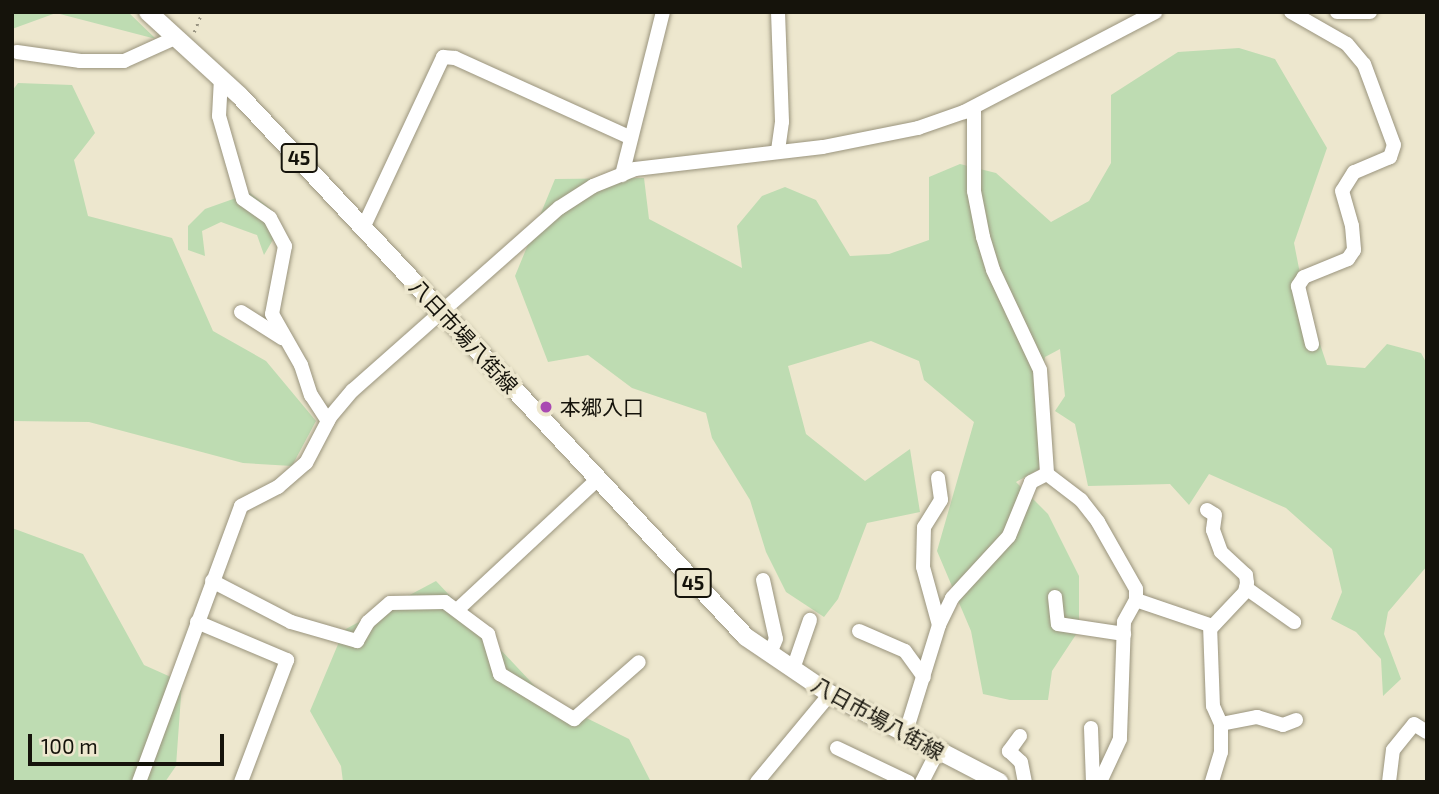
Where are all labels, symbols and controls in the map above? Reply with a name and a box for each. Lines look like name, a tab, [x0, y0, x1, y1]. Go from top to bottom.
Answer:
road number: 45	[280, 142, 318, 174]
street label: 八日市場八街線	[405, 274, 523, 398]
place label: 本郷入口	[560, 394, 644, 420]
marker: 本郷入口	[538, 399, 554, 415]
road number: 45	[674, 568, 712, 598]
street label: 八日市場八街線	[808, 671, 948, 765]
scale bar	[32, 720, 228, 764]
text: 100 m	[41, 733, 98, 758]

